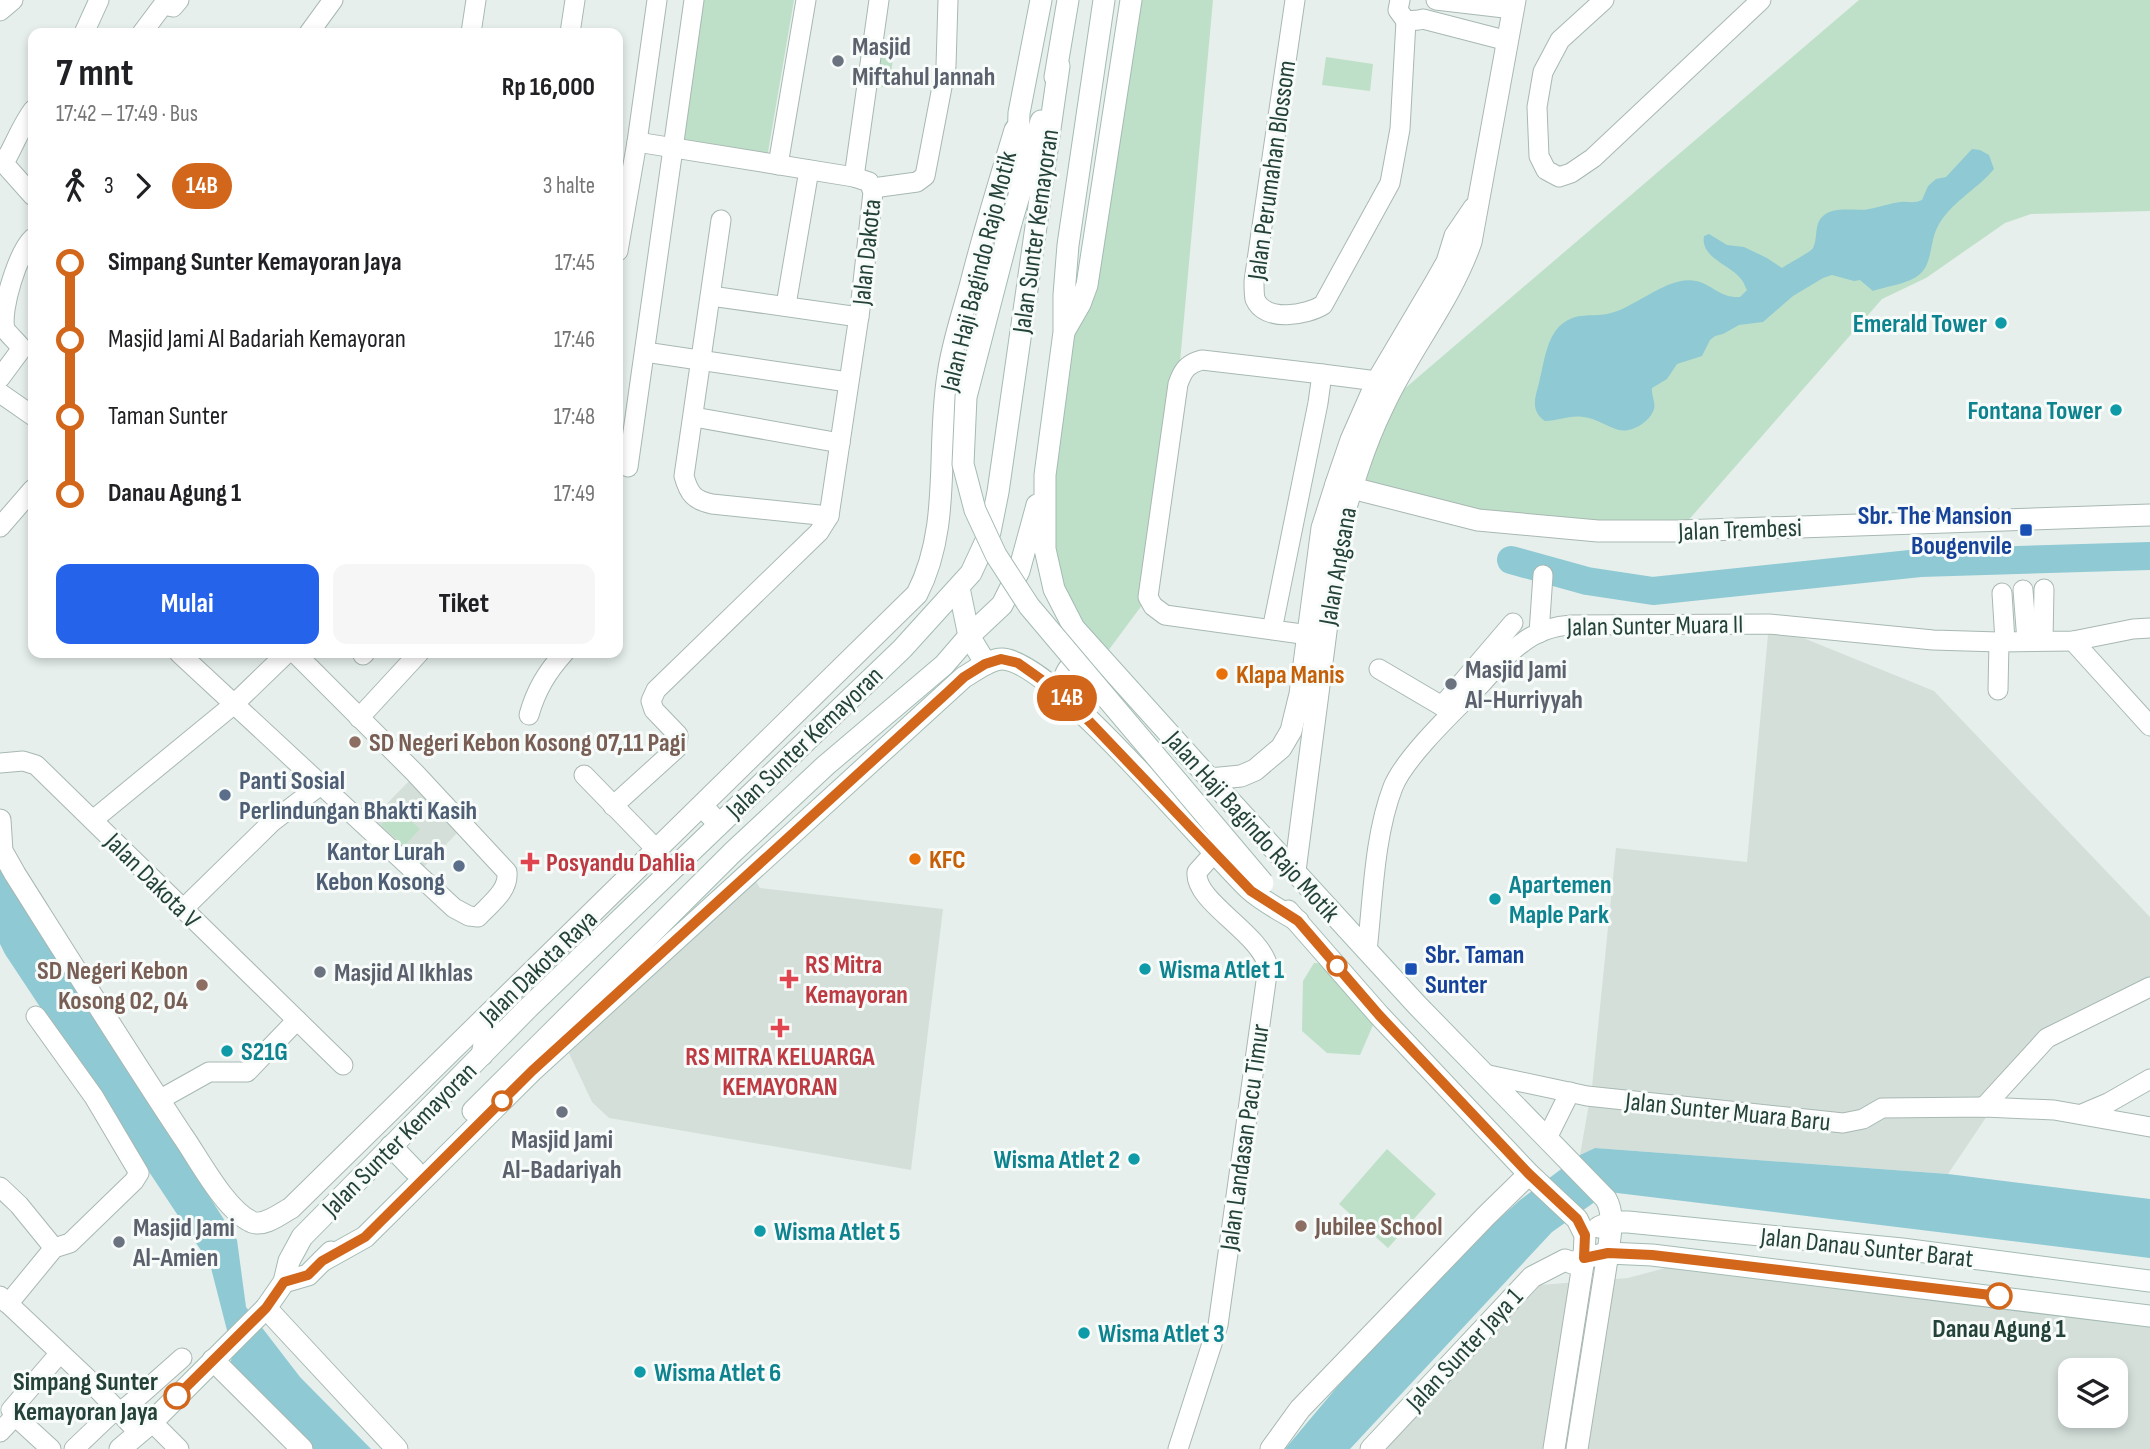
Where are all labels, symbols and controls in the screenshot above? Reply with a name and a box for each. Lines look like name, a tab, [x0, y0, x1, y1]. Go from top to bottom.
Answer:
place label: Masjid Miftahul Jannah	[852, 32, 995, 93]
text: 7 mnt	[56, 51, 133, 96]
marker: Masjid Miftahul Jannah	[830, 53, 846, 69]
street label: Jalan Perumahan Blossom	[1242, 58, 1303, 283]
text: Rp 16,000	[502, 72, 595, 103]
text: 17:42 – 17:49 · Bus	[56, 100, 198, 128]
street label: Jalan Sunter Kemayoran	[1007, 127, 1066, 336]
street label: Jalan Haji Bagindo Rajo Motik	[934, 148, 1024, 396]
icon: walk	[56, 167, 94, 205]
icon: forward	[124, 167, 162, 205]
text: 14B	[186, 171, 218, 200]
text: 3	[104, 172, 114, 200]
text: 3 halte	[543, 172, 595, 200]
street label: Jalan Dakota	[846, 198, 888, 308]
text: Simpang Sunter Kemayoran Jaya	[108, 247, 402, 278]
text: 17:45	[555, 249, 595, 277]
place label: Emerald Tower	[1853, 309, 1987, 340]
marker: Emerald Tower	[1993, 315, 2009, 331]
text: Masjid Jami Al Badariah Kemayoran	[108, 324, 406, 355]
text: 17:46	[554, 326, 595, 354]
place label: Fontana Tower	[1968, 396, 2102, 427]
text: Taman Sunter	[108, 401, 228, 432]
marker: Fontana Tower	[2108, 402, 2124, 418]
text: 17:48	[554, 403, 595, 431]
text: Danau Agung 1	[108, 478, 241, 509]
text: 17:49	[554, 480, 595, 508]
place label: Sbr. The Mansion Bougenvile	[1858, 501, 2012, 562]
street label: Jalan Angsana	[1313, 505, 1364, 629]
street label: Jalan Trembesi	[1677, 513, 1802, 548]
marker: Sbr. The Mansion Bougenvile	[2018, 522, 2034, 538]
button: Mulai	[56, 564, 319, 644]
button: Tiket	[333, 564, 595, 644]
street label: Jalan Sunter Muara II	[1565, 609, 1744, 644]
place label: Masjid Jami Al-Hurriyyah	[1464, 655, 1583, 716]
place label: Klapa Manis	[1236, 660, 1345, 691]
street label: Jalan Sunter Kemayoran	[720, 661, 890, 826]
marker: Klapa Manis	[1214, 666, 1230, 682]
line badge: 14B	[1027, 675, 1107, 721]
marker: Masjid Jami Al-Hurriyyah	[1443, 676, 1459, 692]
text: 14B	[1051, 683, 1083, 712]
street label: Jalan Haji Bagindo Rajo Motik	[1157, 724, 1346, 929]
place label: SD Negeri Kebon Kosong 07,11 Pagi	[369, 728, 686, 759]
marker: SD Negeri Kebon Kosong 07,11 Pagi	[347, 734, 363, 750]
place label: Panti Sosial Perlindungan Bhakti Kasih	[239, 766, 477, 827]
marker: Panti Sosial Perlindungan Bhakti Kasih	[217, 787, 233, 803]
street label: Jalan Dakota V	[97, 826, 206, 935]
place label: Kantor Lurah Kebon Kosong	[316, 837, 445, 898]
place label: KFC	[929, 845, 966, 876]
place label: Posyandu Dahlia	[546, 848, 696, 879]
marker: KFC	[907, 851, 923, 867]
marker: Posyandu Dahlia	[520, 852, 540, 872]
marker: Kantor Lurah Kebon Kosong	[451, 858, 467, 874]
place label: Apartemen Maple Park	[1508, 870, 1612, 931]
marker: Apartemen Maple Park	[1487, 891, 1503, 907]
street label: Jalan Dakota Raya	[473, 904, 604, 1033]
place label: Sbr. Taman Sunter	[1425, 940, 1524, 1001]
place label: RS Mitra Kemayoran	[805, 950, 908, 1011]
place label: Wisma Atlet 1	[1159, 955, 1284, 986]
place label: SD Negeri Kebon Kosong 02, 04	[37, 956, 188, 1017]
unlabelled marker	[1327, 956, 1347, 976]
place label: Masjid Al Ikhlas	[334, 958, 473, 989]
marker: Wisma Atlet 1	[1137, 961, 1153, 977]
marker: Sbr. Taman Sunter	[1403, 961, 1419, 977]
marker: Masjid Al Ikhlas	[312, 964, 328, 980]
marker: RS Mitra Kemayoran	[779, 969, 799, 989]
marker: SD Negeri Kebon Kosong 02, 04	[194, 977, 210, 993]
marker: RS MITRA KELUARGA KEMAYORAN	[770, 1018, 790, 1038]
street label: Jalan Landasan Pacu Timur	[1214, 1022, 1277, 1253]
place label: S21G	[241, 1037, 288, 1068]
place label: RS MITRA KELUARGA KEMAYORAN	[685, 1042, 875, 1103]
marker: S21G	[219, 1043, 235, 1059]
street label: Jalan Sunter Kemayoran	[316, 1056, 484, 1224]
street label: Jalan Sunter Muara Baru	[1623, 1086, 1832, 1139]
unlabelled marker	[492, 1091, 512, 1111]
marker: Masjid Jami Al-Badariyah	[554, 1104, 570, 1120]
place label: Masjid Jami Al-Badariyah	[502, 1125, 621, 1186]
place label: Wisma Atlet 2	[993, 1145, 1120, 1176]
marker: Wisma Atlet 2	[1126, 1151, 1142, 1167]
place label: Jubilee School	[1314, 1212, 1443, 1243]
place label: Masjid Jami Al-Amien	[132, 1213, 235, 1274]
place label: Wisma Atlet 5	[774, 1217, 901, 1248]
marker: Jubilee School	[1293, 1218, 1309, 1234]
street label: Jalan Danau Sunter Barat	[1758, 1222, 1975, 1275]
marker: Wisma Atlet 5	[752, 1223, 768, 1239]
marker: Masjid Jami Al-Amien	[111, 1234, 127, 1250]
street label: Jalan Sunter Jaya 1	[1400, 1282, 1530, 1419]
marker: Danau Agung 1	[1986, 1283, 2012, 1309]
place label: Danau Agung 1	[1932, 1314, 2066, 1345]
place label: Wisma Atlet 3	[1098, 1319, 1225, 1350]
marker: Wisma Atlet 3	[1076, 1325, 1092, 1341]
place label: Wisma Atlet 6	[654, 1358, 781, 1389]
map controls	[2058, 1358, 2128, 1428]
button: layers	[2058, 1358, 2128, 1428]
marker: Wisma Atlet 6	[632, 1364, 648, 1380]
place label: Simpang Sunter Kemayoran Jaya	[13, 1367, 158, 1428]
marker: Simpang Sunter Kemayoran Jaya	[164, 1383, 190, 1409]

